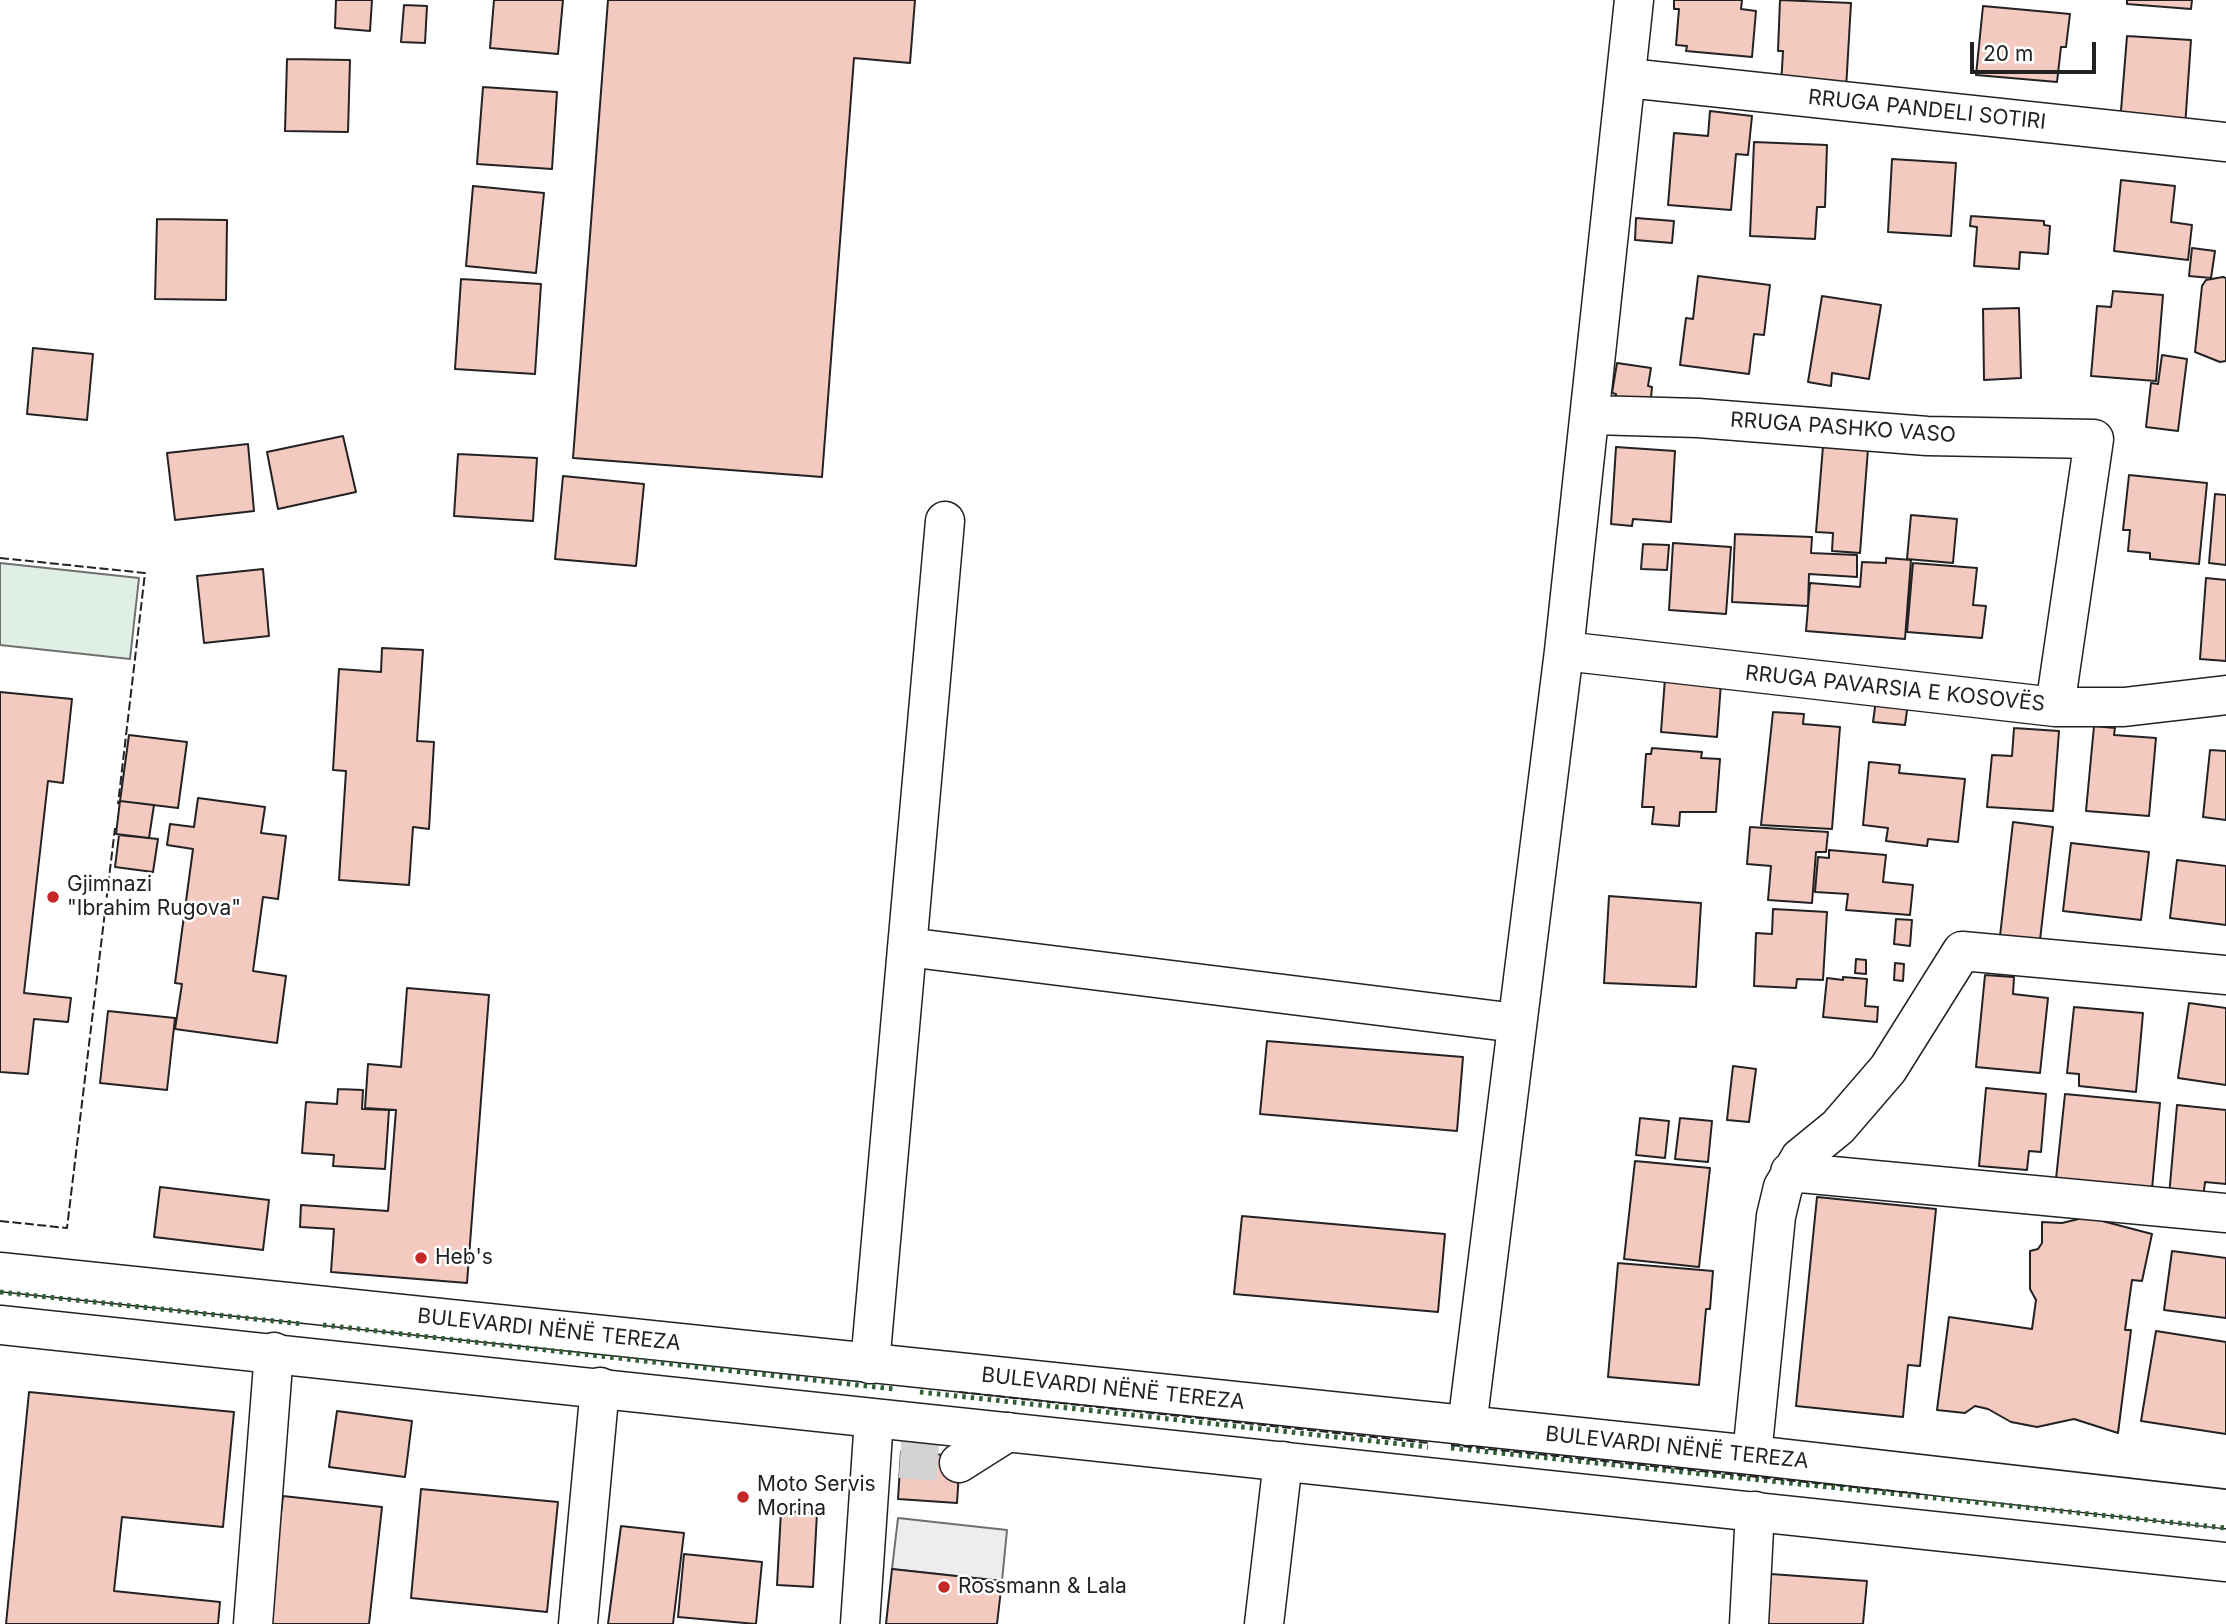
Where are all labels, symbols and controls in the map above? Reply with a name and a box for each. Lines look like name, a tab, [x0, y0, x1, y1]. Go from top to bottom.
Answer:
scale bar	[1974, 28, 2100, 72]
text: 20 m	[1983, 41, 2033, 66]
street label: RRUGA PANDELI SOTIRI	[1807, 85, 2047, 135]
street label: RRUGA PASHKO VASO	[1729, 408, 1957, 448]
street label: RRUGA PAVARSIA E KOSOVËS	[1744, 661, 2046, 717]
place label: Gjimnazi "Ibrahim Rugova"	[67, 872, 241, 922]
marker: Gjimnazi "Ibrahim Rugova"	[45, 889, 61, 905]
place label: Heb's	[435, 1245, 493, 1271]
marker: Heb's	[413, 1250, 429, 1266]
street label: BULEVARDI NËNË TEREZA	[416, 1304, 682, 1356]
street label: BULEVARDI NËNË TEREZA	[980, 1363, 1246, 1415]
street label: BULEVARDI NËNË TEREZA	[1544, 1422, 1810, 1474]
place label: Moto Servis Morina	[757, 1472, 876, 1522]
marker: Moto Servis Morina	[735, 1489, 751, 1505]
place label: Rossmann & Lala	[958, 1574, 1127, 1600]
marker: Rossmann & Lala	[936, 1579, 952, 1595]

